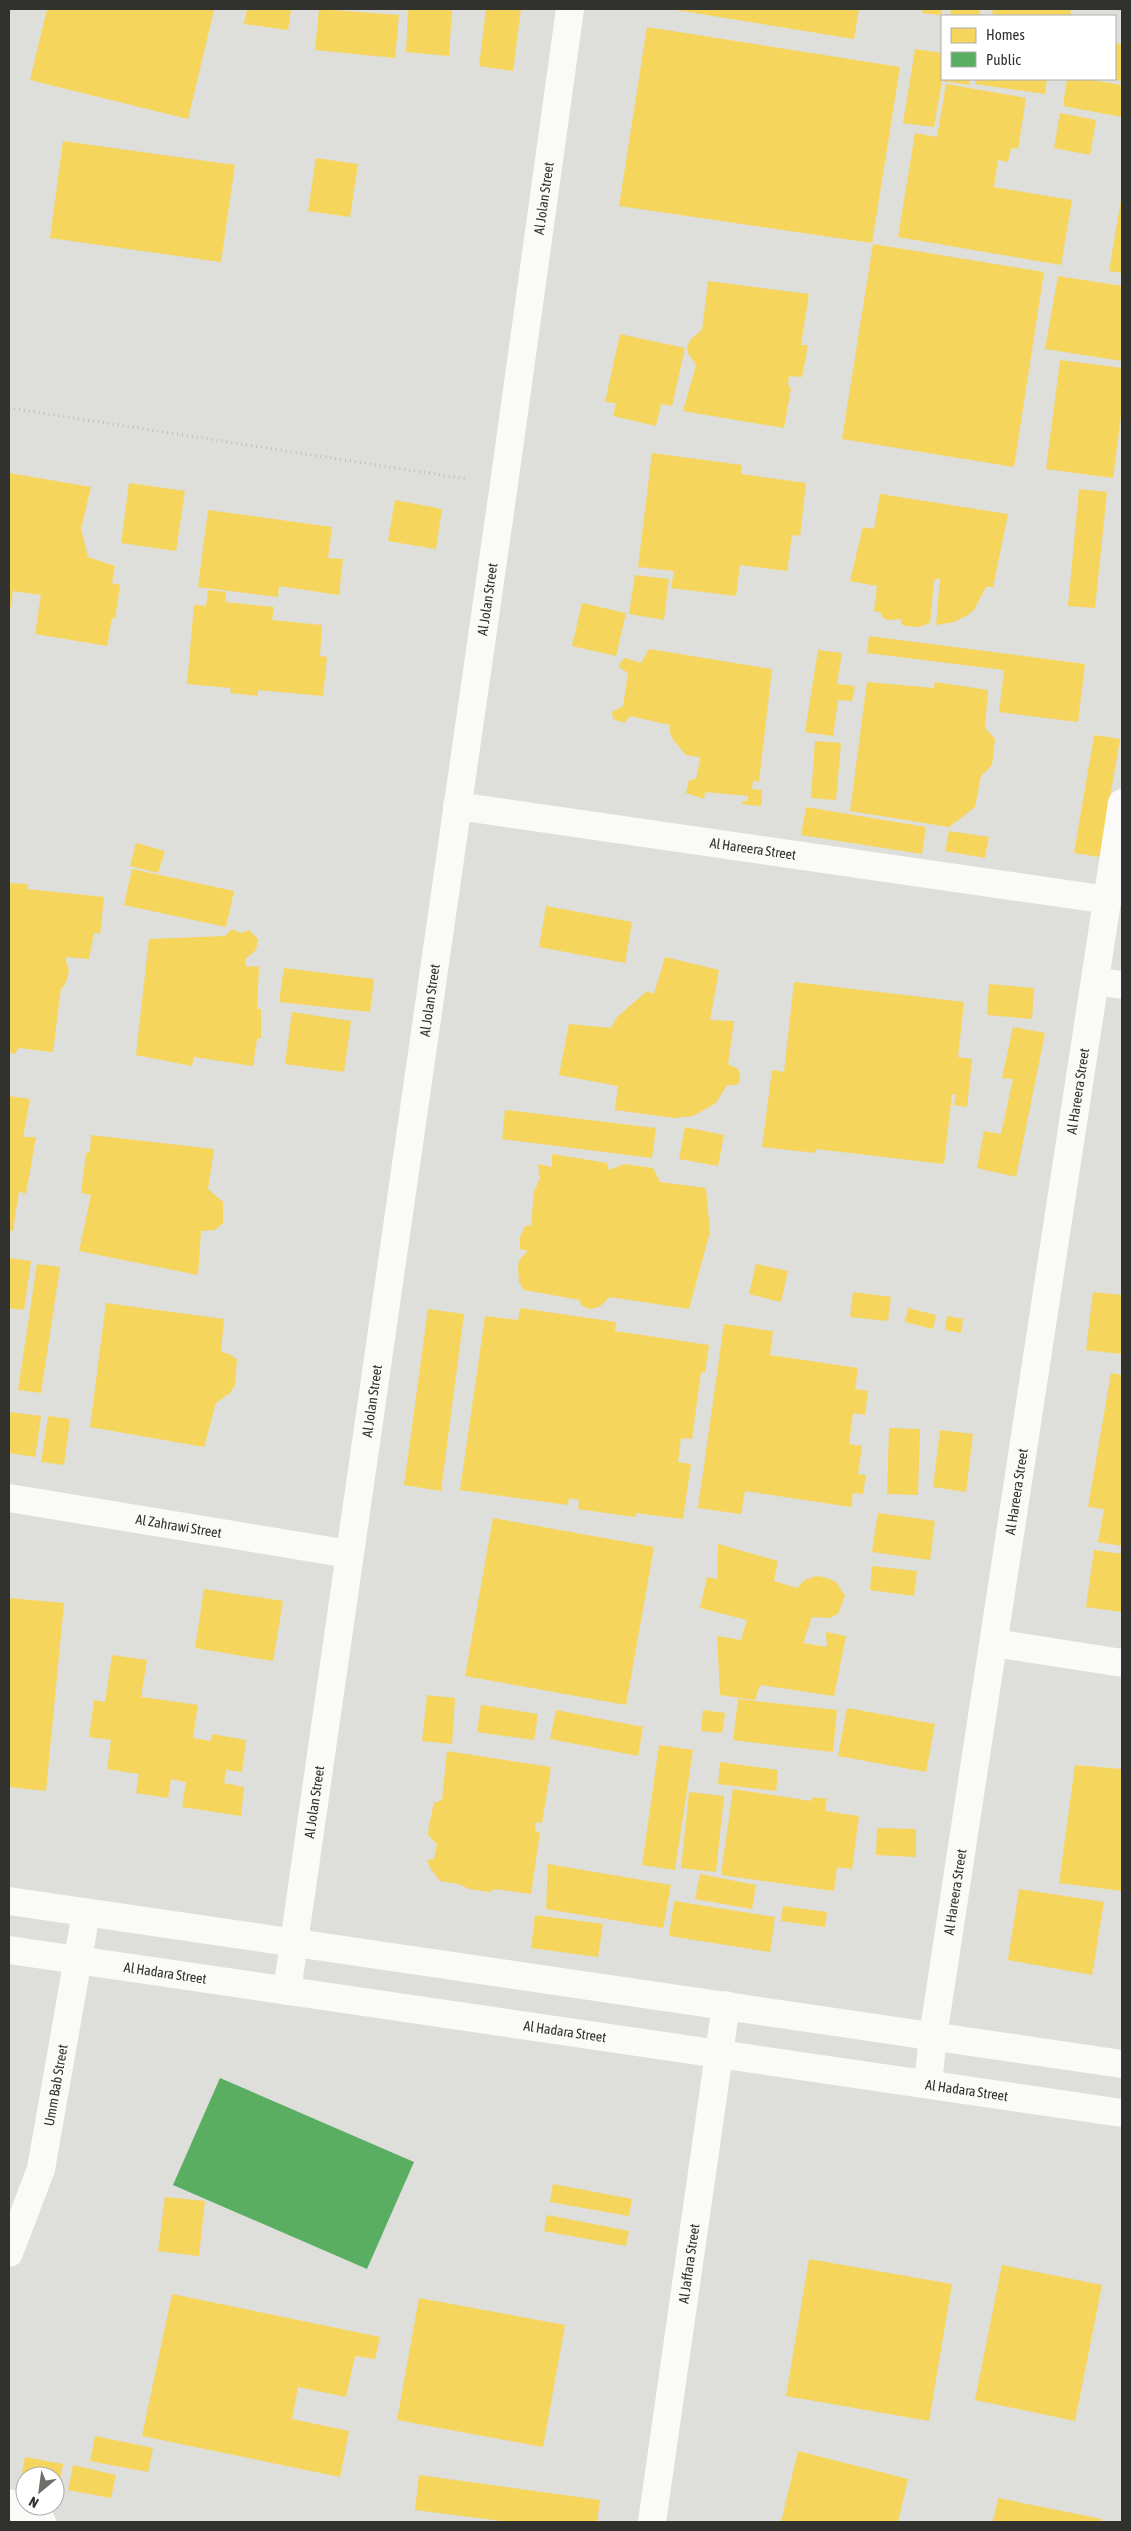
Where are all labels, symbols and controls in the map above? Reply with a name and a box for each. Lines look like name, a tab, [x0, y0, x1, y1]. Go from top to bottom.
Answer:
legend	[941, 15, 1116, 80]
text: Homes	[986, 26, 1025, 43]
text: Public	[986, 51, 1021, 68]
street label: Al Jolan Street	[531, 161, 557, 236]
street label: Al Jolan Street	[474, 562, 501, 637]
street label: Al Hareera Street	[709, 835, 797, 863]
street label: Al Jolan Street	[417, 963, 443, 1038]
street label: Al Hareera Street	[1063, 1047, 1092, 1136]
street label: Al Jolan Street	[359, 1364, 385, 1439]
street label: Al Hareera Street	[1002, 1447, 1031, 1536]
street label: Al Zahrawi Street	[135, 1511, 223, 1541]
street label: Al Jolan Street	[301, 1765, 327, 1839]
street label: Al Hareera Street	[941, 1848, 970, 1936]
street label: Al Hadara Street	[123, 1959, 208, 1987]
street label: Al Hadara Street	[523, 2017, 607, 2045]
street label: Umm Bab Street	[41, 2043, 71, 2127]
street label: Al Hadara Street	[924, 2076, 1009, 2104]
street label: Al Jaffara Street	[675, 2223, 703, 2305]
north arrow	[15, 2466, 65, 2516]
text: N	[26, 2493, 41, 2511]

